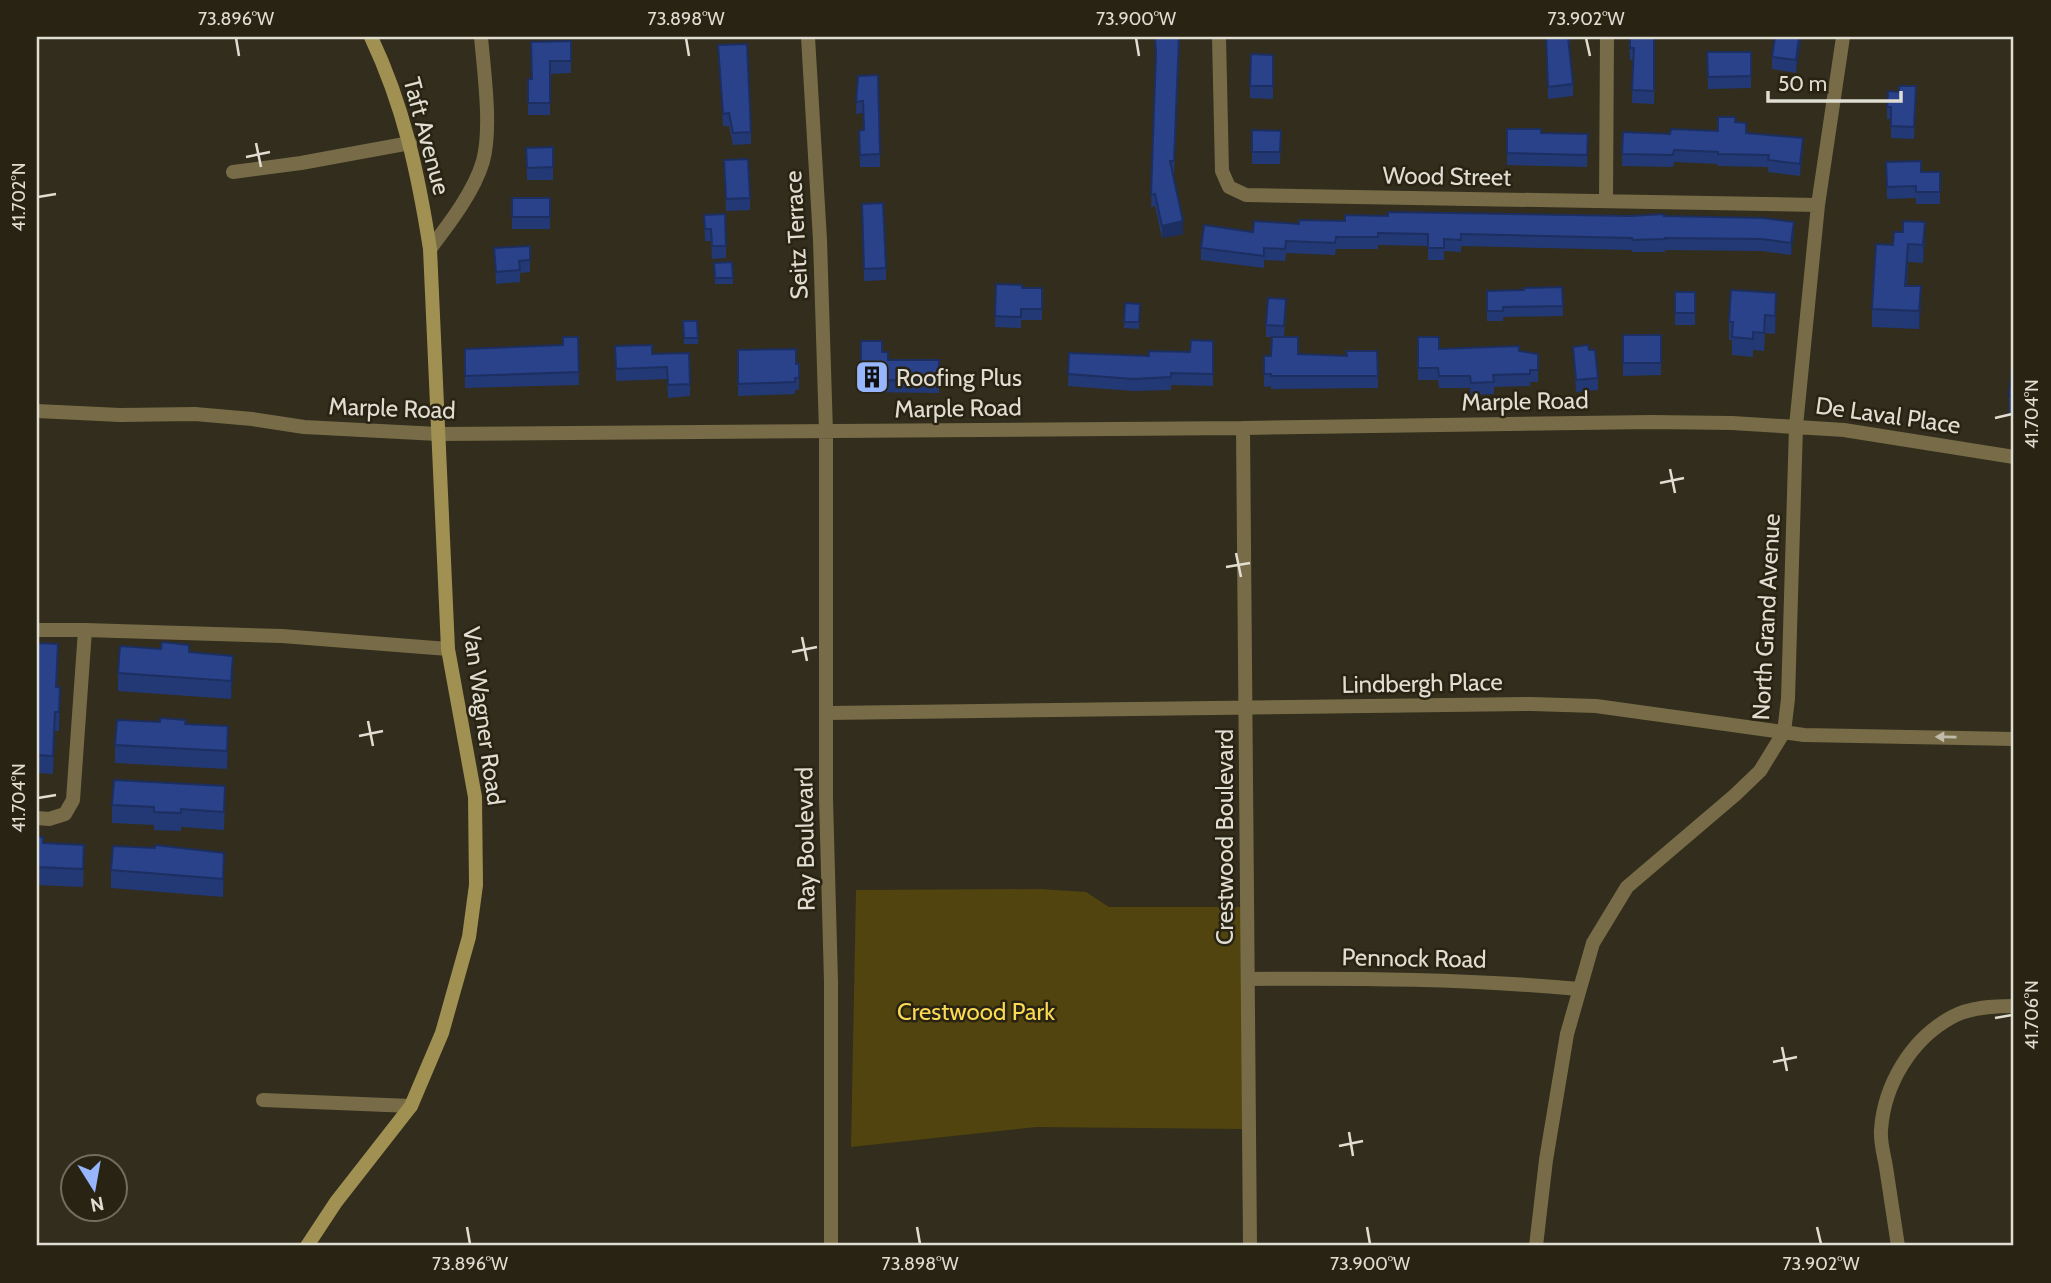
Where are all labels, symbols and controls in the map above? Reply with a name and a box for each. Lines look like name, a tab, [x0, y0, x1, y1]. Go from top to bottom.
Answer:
text: 73.896°W	[198, 8, 274, 30]
text: 73.898°W	[648, 8, 724, 30]
text: 73.900°W	[1096, 8, 1176, 30]
text: 73.902°W	[1547, 8, 1625, 30]
scale bar	[1768, 60, 1900, 104]
text: 50 m	[1778, 71, 1827, 96]
street label: Taft Avenue	[397, 74, 457, 198]
street label: Wood Street	[1382, 160, 1512, 192]
text: 41.702°N	[8, 163, 30, 231]
street label: Seitz Terrace	[778, 170, 814, 300]
building icon: Roofing Plus	[853, 358, 891, 396]
place label: Roofing Plus	[896, 363, 1022, 392]
text: 41.704°N	[2021, 379, 2043, 449]
street label: Marple Road	[1461, 385, 1589, 417]
street label: De Laval Place	[1814, 390, 1962, 440]
street label: Marple Road	[328, 391, 456, 425]
street label: Marple Road	[894, 392, 1022, 424]
street label: North Grand Avenue	[1746, 513, 1786, 721]
street label: Van Wagner Road	[457, 625, 511, 807]
street label: Lindbergh Place	[1341, 667, 1503, 699]
street label: Crestwood Boulevard	[1210, 729, 1239, 945]
one-way arrow	[1935, 732, 1957, 743]
text: 41.704°N	[8, 763, 30, 833]
street label: Ray Boulevard	[789, 766, 821, 912]
street label: Pennock Road	[1341, 942, 1487, 974]
text: 41.706°N	[2021, 980, 2043, 1050]
park label: Crestwood Park	[897, 997, 1055, 1026]
north arrow	[60, 1154, 130, 1224]
text: N	[88, 1192, 106, 1217]
text: 73.896°W	[432, 1253, 508, 1275]
text: 73.898°W	[882, 1253, 958, 1275]
text: 73.900°W	[1330, 1253, 1410, 1275]
text: 73.902°W	[1782, 1253, 1860, 1275]

